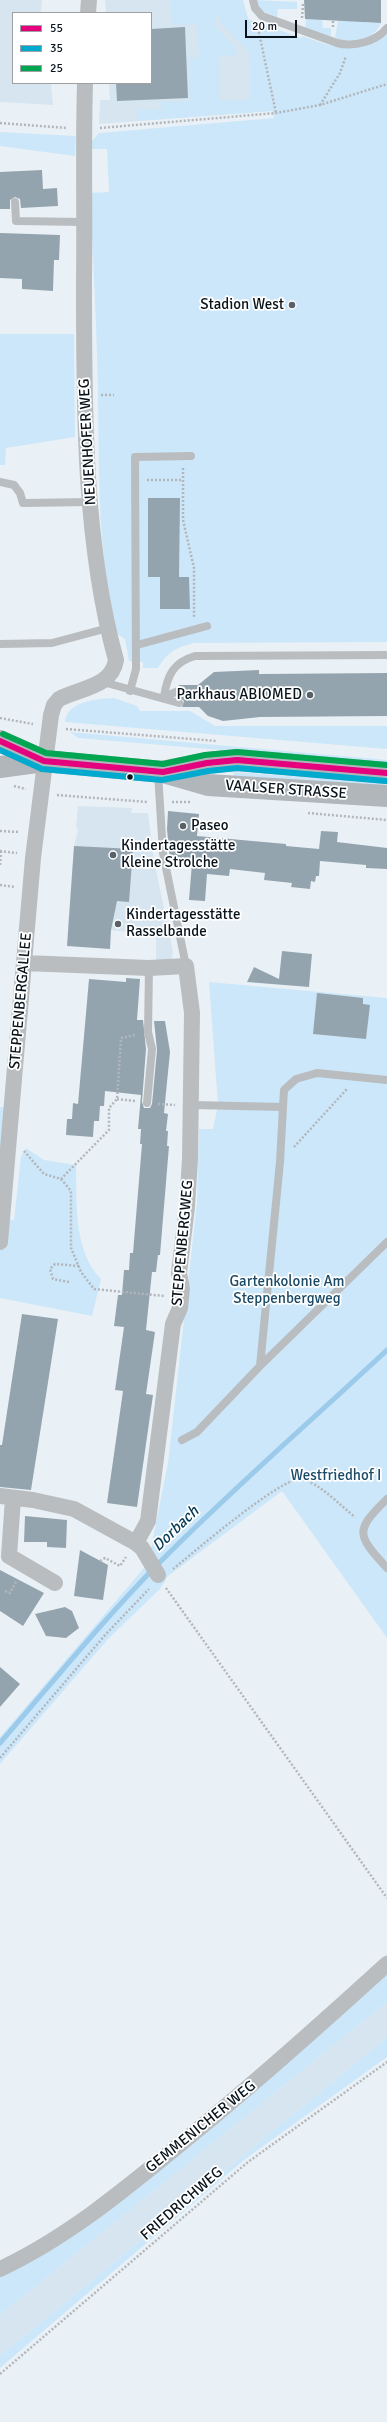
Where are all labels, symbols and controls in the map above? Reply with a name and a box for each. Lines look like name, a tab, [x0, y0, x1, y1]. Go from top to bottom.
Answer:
legend	[12, 12, 152, 84]
scale bar	[247, 12, 299, 38]
text: 20 m	[252, 19, 277, 34]
text: 55	[50, 21, 63, 36]
text: 35	[50, 41, 63, 56]
text: 25	[50, 61, 63, 76]
place label: Stadion West	[200, 296, 284, 314]
marker: Stadion West	[287, 300, 297, 310]
street label: NEUENHOFER WEG	[76, 378, 100, 506]
place label: Parkhaus ABIOMED	[176, 686, 302, 704]
marker: Parkhaus ABIOMED	[305, 690, 315, 700]
unlabelled marker	[125, 772, 135, 782]
street label: VAALSER STRASSE	[225, 777, 347, 803]
place label: Paseo	[191, 817, 229, 835]
marker: Paseo	[178, 821, 188, 831]
place label: Kindertagesstätte Kleine Strolche	[121, 837, 235, 872]
marker: Kindertagesstätte Kleine Strolche	[108, 850, 118, 860]
place label: Kindertagesstätte Rasselbande	[126, 906, 240, 941]
marker: Kindertagesstätte Rasselbande	[113, 919, 123, 929]
street label: STEPPENBERGALLEE	[6, 932, 36, 1070]
street label: STEPPENBERGWEG	[169, 1179, 197, 1307]
park label: Gartenkolonie Am Steppenbergweg	[229, 1273, 345, 1308]
park label: Westfriedhof I	[291, 1467, 381, 1485]
water label: Dorbach	[149, 1502, 203, 1556]
street label: GEMMENICHER WEG	[142, 2077, 260, 2177]
street label: FRIEDRICHWEG	[137, 2163, 227, 2245]

